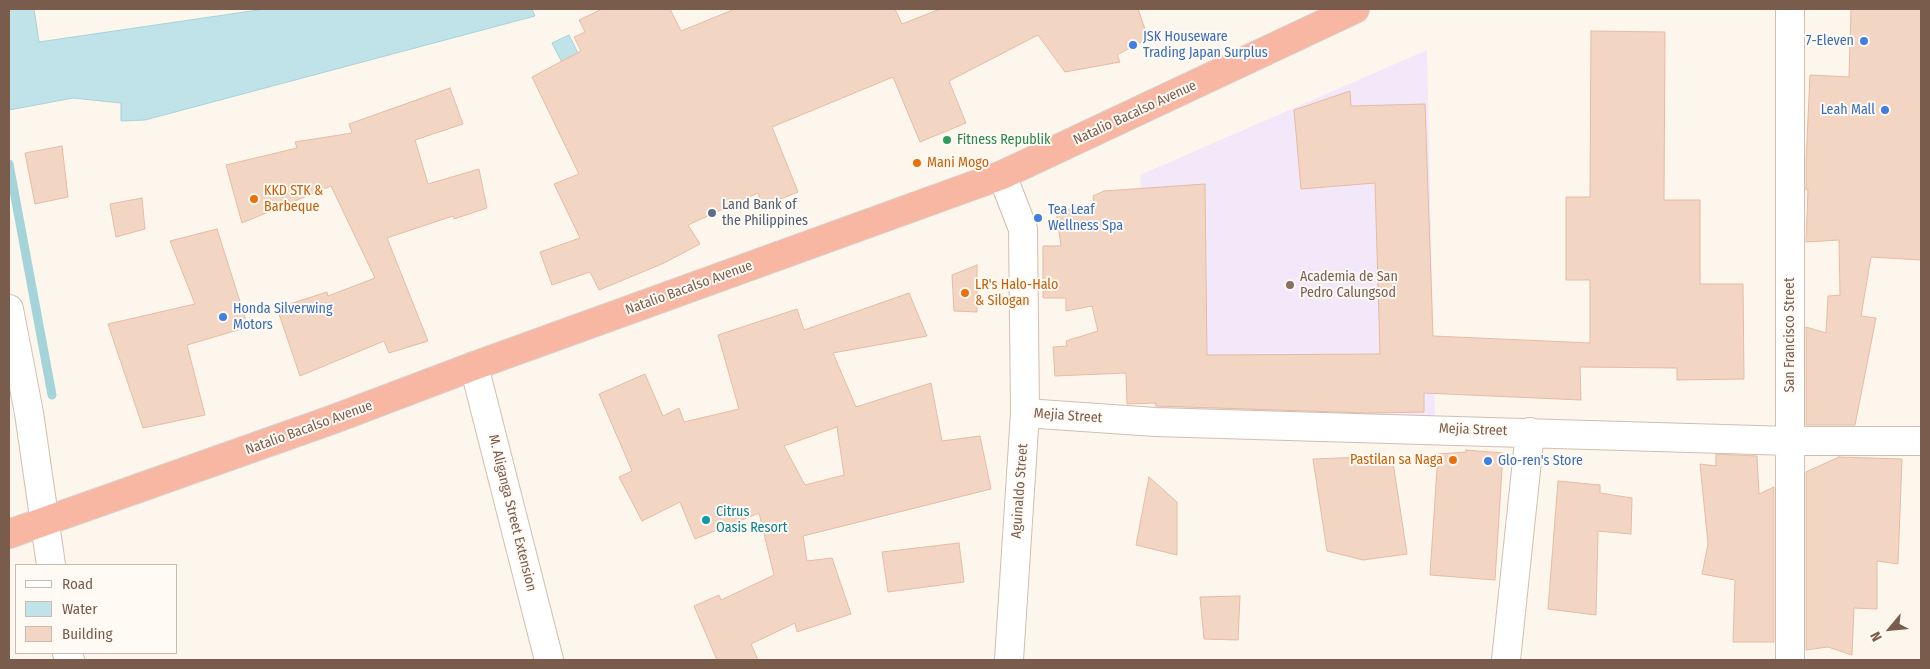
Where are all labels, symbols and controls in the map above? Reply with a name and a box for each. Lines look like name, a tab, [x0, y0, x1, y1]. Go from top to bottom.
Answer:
place label: JSK Houseware Trading Japan Surplus	[1143, 29, 1268, 62]
place label: 7-Eleven	[1806, 33, 1854, 49]
marker: 7-Eleven	[1858, 35, 1870, 47]
marker: JSK Houseware Trading Japan Surplus	[1127, 39, 1139, 51]
street label: Natalio Bacalso Avenue	[1071, 77, 1199, 149]
place label: Leah Mall	[1821, 102, 1875, 118]
marker: Leah Mall	[1879, 104, 1891, 116]
place label: Fitness Republik	[957, 132, 1050, 148]
marker: Fitness Republik	[941, 134, 953, 146]
place label: Mani Mogo	[927, 155, 989, 171]
marker: Mani Mogo	[911, 157, 923, 169]
place label: KKD STK & Barbeque	[264, 183, 323, 216]
marker: KKD STK & Barbeque	[248, 193, 260, 205]
place label: Land Bank of the Philippines	[722, 197, 808, 230]
place label: Tea Leaf Wellness Spa	[1048, 202, 1123, 234]
marker: Land Bank of the Philippines	[706, 207, 718, 219]
marker: Tea Leaf Wellness Spa	[1032, 212, 1044, 224]
street label: Natalio Bacalso Avenue	[623, 257, 755, 319]
place label: Academia de San Pedro Calungsod	[1300, 269, 1398, 302]
place label: LR's Halo-Halo & Silogan	[975, 277, 1058, 310]
street label: San Francisco Street	[1782, 277, 1798, 393]
marker: Academia de San Pedro Calungsod	[1284, 279, 1296, 291]
marker: LR's Halo-Halo & Silogan	[959, 287, 971, 299]
place label: Honda Silverwing Motors	[233, 301, 333, 334]
marker: Honda Silverwing Motors	[217, 311, 229, 323]
street label: Natalio Bacalso Avenue	[243, 397, 375, 459]
street label: Mejia Street	[1033, 405, 1103, 427]
street label: Mejia Street	[1438, 420, 1508, 440]
street label: M. Aliganga Street Extension	[484, 433, 540, 593]
street label: Aguinaldo Street	[1008, 443, 1032, 539]
place label: Pastilan sa Naga	[1350, 452, 1443, 468]
place label: Glo-ren's Store	[1498, 453, 1583, 469]
marker: Pastilan sa Naga	[1447, 454, 1459, 466]
marker: Glo-ren's Store	[1482, 455, 1494, 467]
place label: Citrus Oasis Resort	[716, 504, 787, 536]
marker: Citrus Oasis Resort	[700, 514, 712, 526]
legend	[15, 564, 178, 654]
text: Road	[62, 575, 93, 593]
text: Water	[62, 600, 97, 618]
north arrow	[1865, 604, 1915, 654]
text: Building	[62, 625, 113, 643]
text: N	[1867, 629, 1886, 644]

